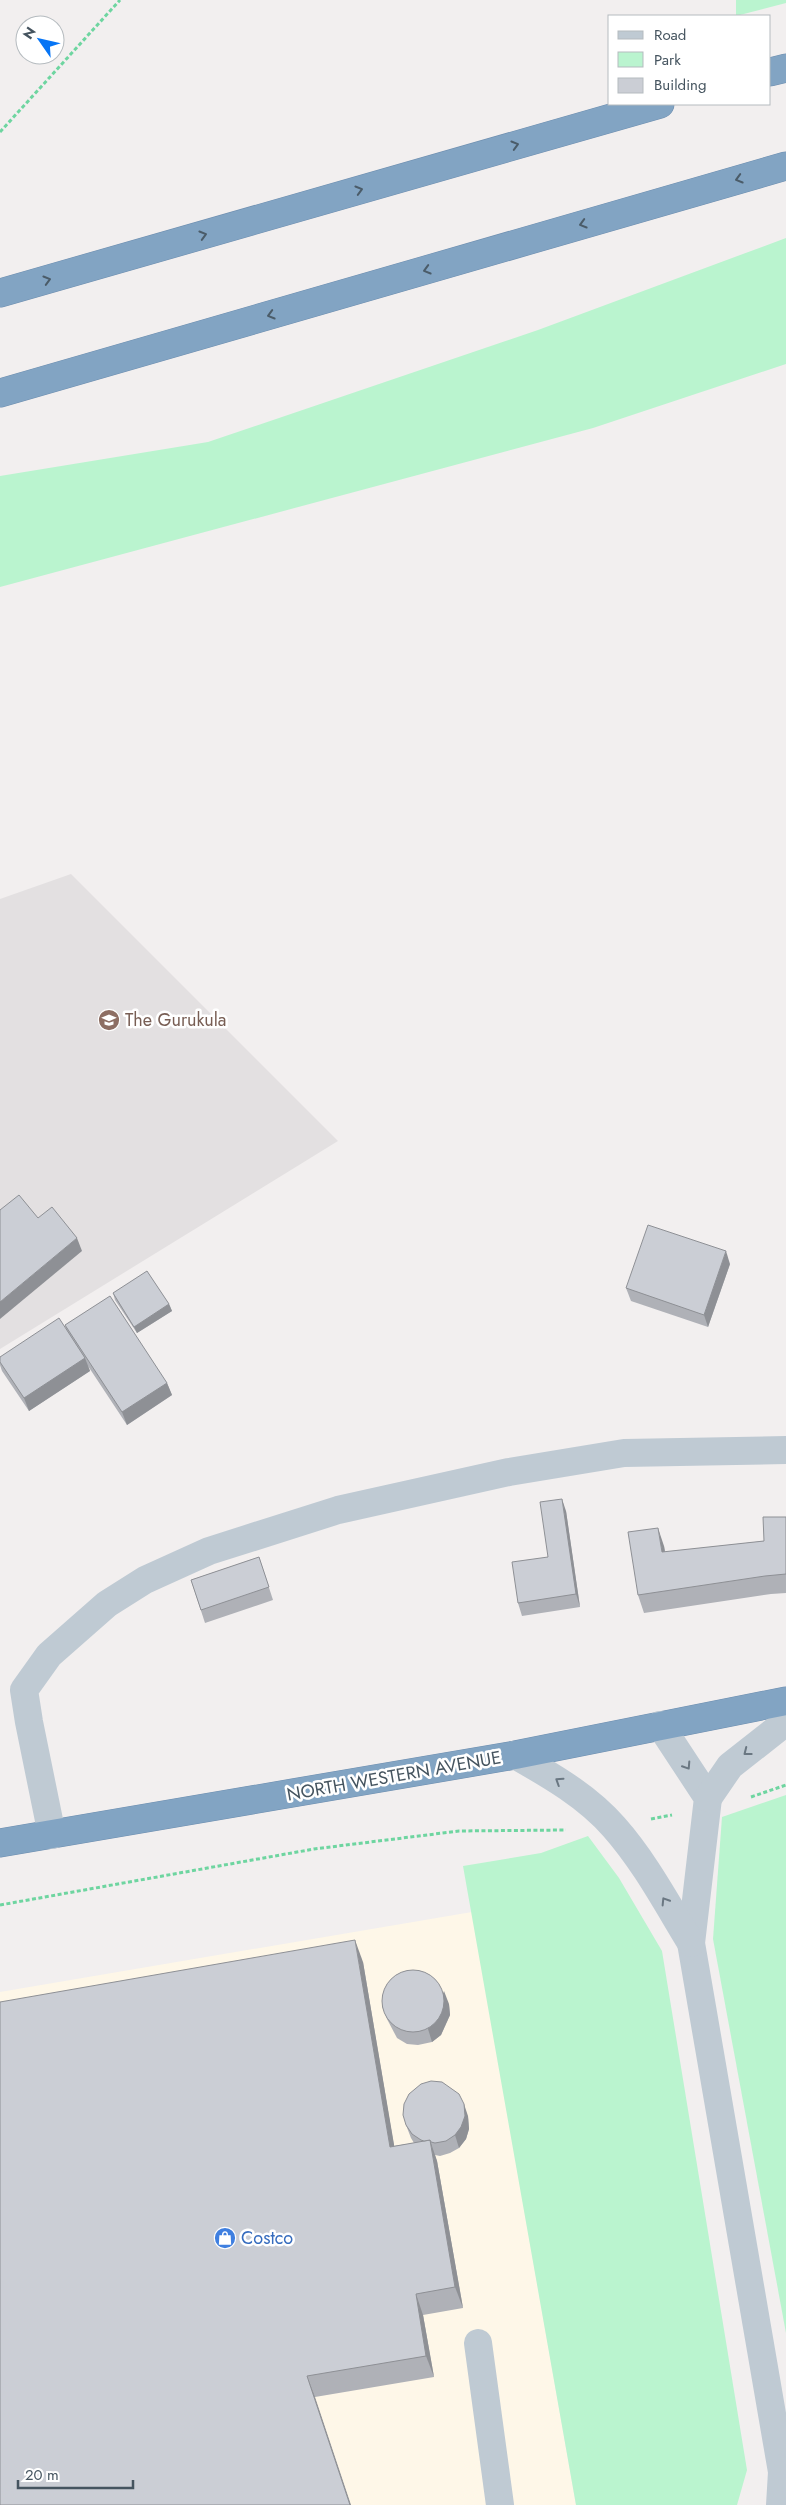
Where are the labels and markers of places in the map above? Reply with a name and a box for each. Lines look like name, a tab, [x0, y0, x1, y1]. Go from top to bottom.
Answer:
place label: The Gurukula	[125, 1007, 227, 1033]
school or university icon: The Gurukula	[97, 1008, 121, 1032]
place label: Costco	[241, 2225, 293, 2251]
shop icon: Costco	[213, 2226, 237, 2250]

